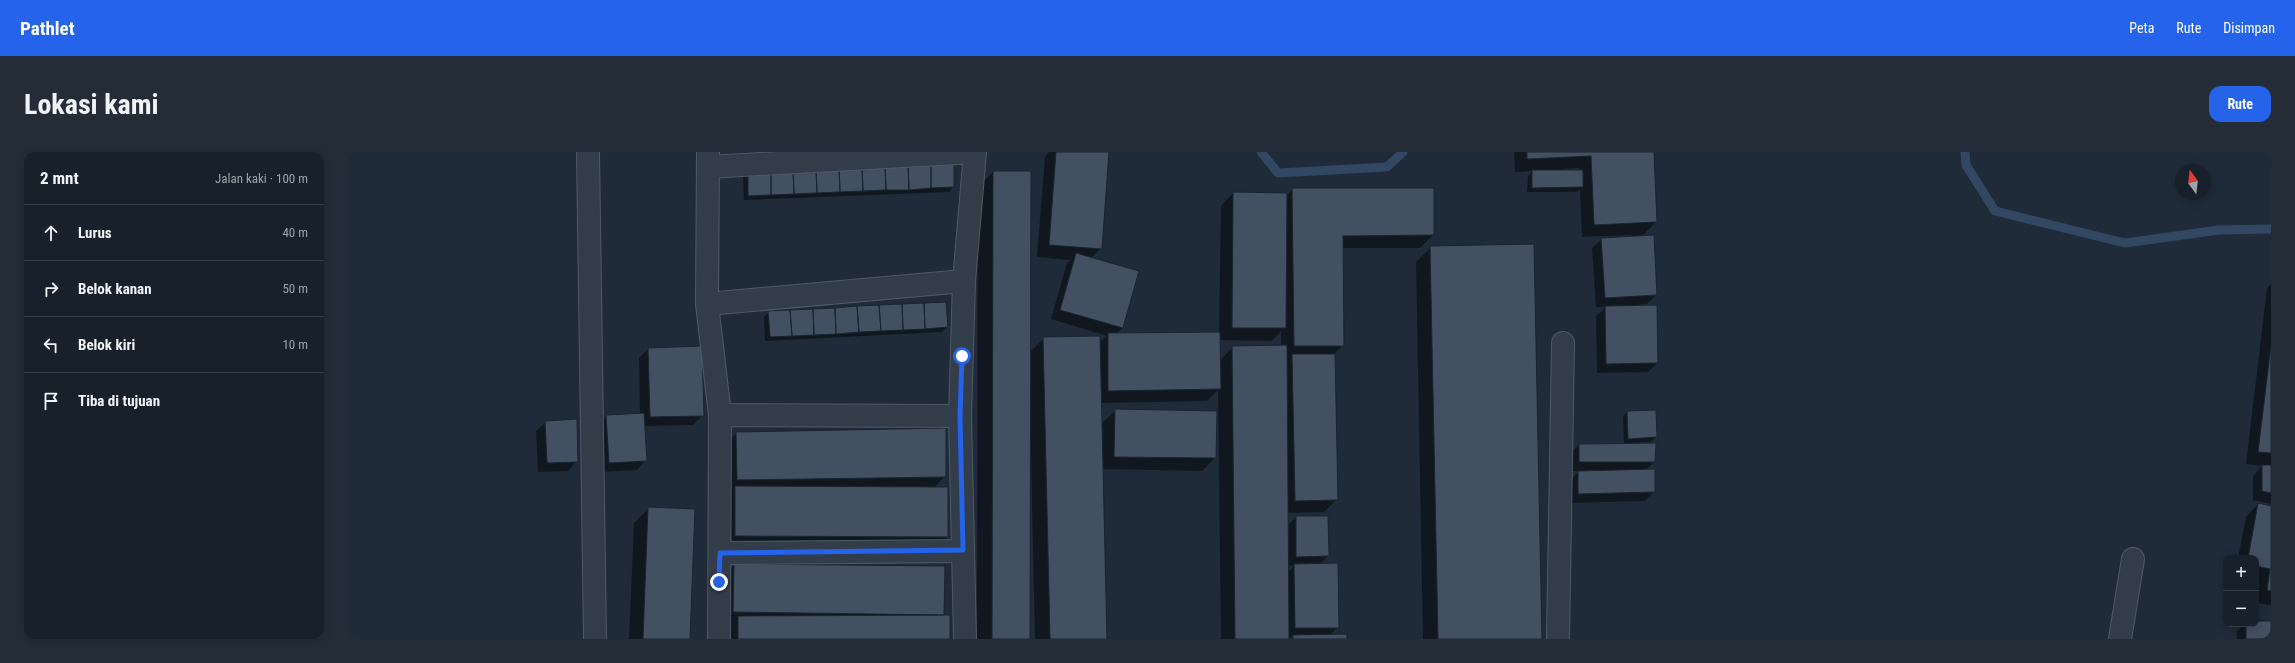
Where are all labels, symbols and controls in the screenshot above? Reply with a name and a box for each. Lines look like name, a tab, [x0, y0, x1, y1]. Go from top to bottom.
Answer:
text: Pathlet	[20, 17, 75, 40]
text: Peta	[2129, 20, 2154, 36]
text: Rute	[2176, 20, 2201, 36]
text: Disimpan	[2223, 20, 2275, 36]
button: Rute	[2209, 86, 2271, 122]
text: Lokasi kami	[24, 88, 159, 121]
north arrow	[2175, 164, 2211, 200]
text: 2 mnt	[40, 168, 79, 188]
text: Jalan kaki · 100 m	[215, 171, 308, 186]
icon: ahead	[40, 222, 62, 244]
text: Lurus	[78, 224, 112, 242]
text: 40 m	[282, 225, 308, 240]
icon: right	[40, 278, 62, 300]
text: Belok kanan	[78, 280, 152, 298]
text: 50 m	[282, 281, 308, 296]
icon: left	[40, 334, 62, 356]
text: Belok kiri	[78, 336, 135, 354]
text: 10 m	[282, 337, 308, 352]
route start	[953, 347, 971, 365]
icon: arrive	[40, 390, 62, 412]
text: Tiba di tujuan	[78, 392, 160, 410]
map controls	[2223, 555, 2259, 627]
button: +	[2223, 555, 2259, 591]
route end	[710, 573, 728, 591]
button: −	[2223, 591, 2259, 627]

